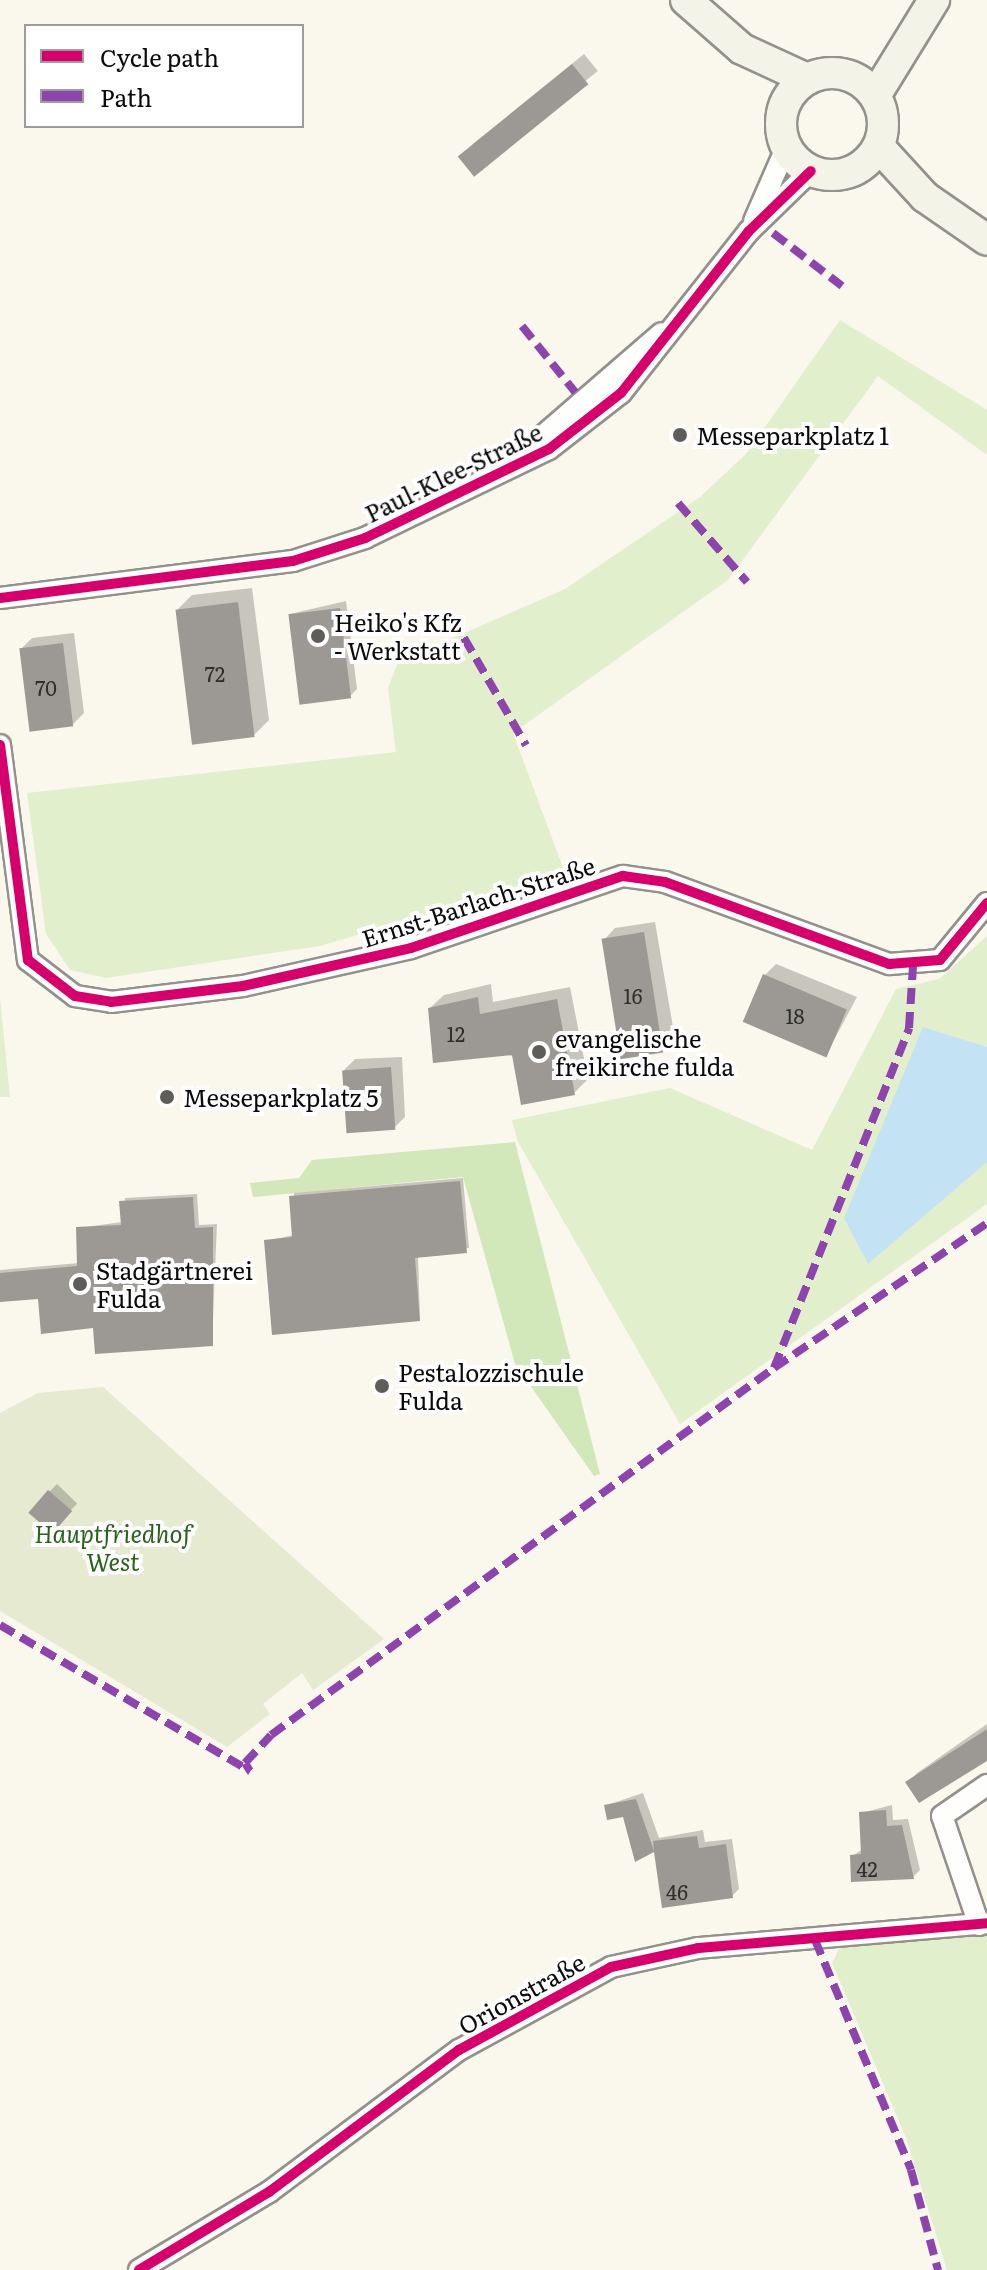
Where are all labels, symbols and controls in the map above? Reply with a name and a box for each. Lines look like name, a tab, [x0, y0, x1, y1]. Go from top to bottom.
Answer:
legend	[24, 24, 304, 128]
text: Cycle path	[100, 39, 219, 74]
text: Path	[100, 79, 152, 114]
street label: Paul-Klee-Straße	[360, 417, 546, 527]
place label: Messeparkplatz 1	[696, 421, 889, 449]
marker: Messeparkplatz 1	[671, 426, 689, 444]
place label: Heiko's Kfz - Werkstatt	[334, 608, 462, 664]
marker: Heiko's Kfz - Werkstatt	[309, 627, 327, 645]
house number: 72	[205, 661, 225, 685]
house number: 70	[35, 675, 57, 699]
street label: Ernst-Barlach-Straße	[358, 850, 598, 952]
house number: 16	[624, 983, 642, 1007]
house number: 18	[785, 1003, 805, 1027]
house number: 12	[447, 1021, 465, 1045]
place label: evangelische freikirche fulda	[555, 1024, 734, 1080]
marker: evangelische freikirche fulda	[530, 1043, 548, 1061]
place label: Messeparkplatz 5	[183, 1083, 379, 1111]
marker: Messeparkplatz 5	[158, 1088, 176, 1106]
place label: Stadgärtnerei Fulda	[96, 1256, 253, 1312]
marker: Stadgärtnerei Fulda	[71, 1275, 89, 1293]
place label: Pestalozzischule Fulda	[398, 1358, 584, 1414]
marker: Pestalozzischule Fulda	[373, 1377, 391, 1395]
park label: Hauptfriedhof West	[34, 1519, 192, 1575]
house number: 42	[856, 1856, 878, 1880]
house number: 46	[666, 1879, 688, 1903]
street label: Orionstraße	[453, 1947, 589, 2039]

